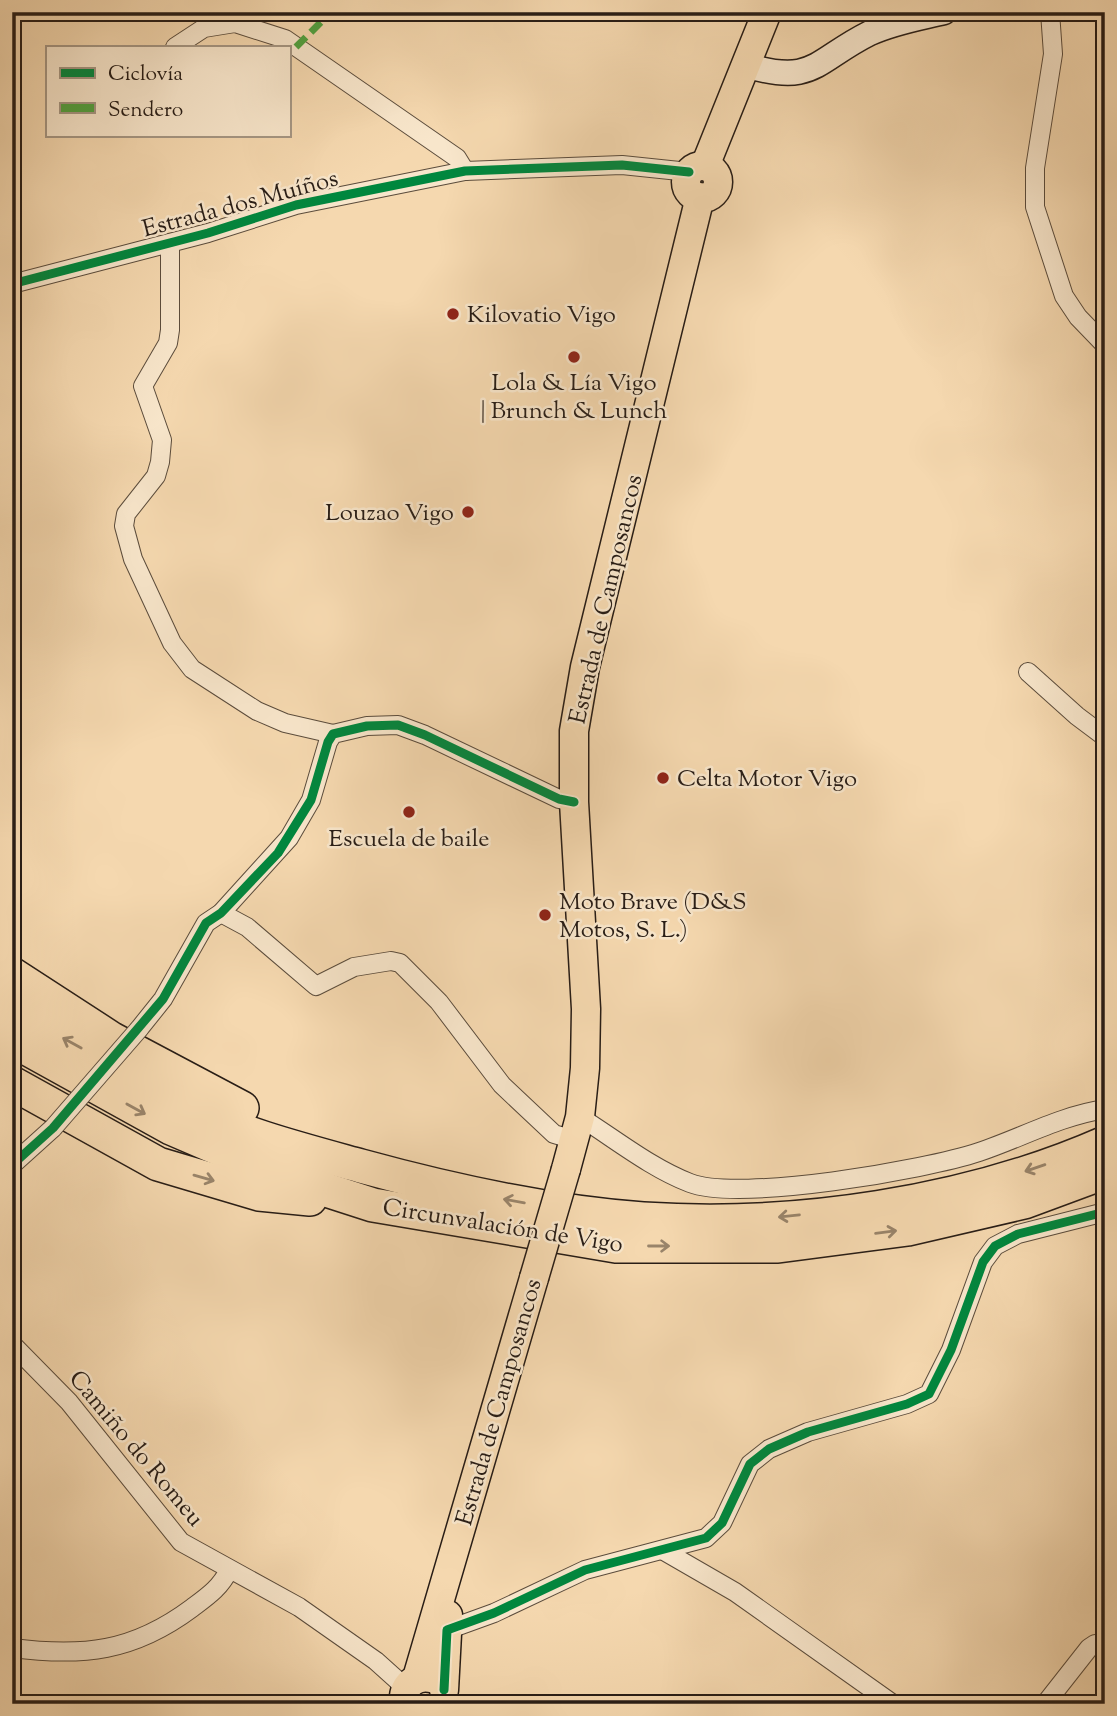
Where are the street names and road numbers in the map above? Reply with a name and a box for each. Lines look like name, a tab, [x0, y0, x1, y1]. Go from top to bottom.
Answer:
street label: Estrada dos Muíños	[139, 162, 342, 247]
street label: Estrada de Camposancos	[562, 471, 652, 728]
street label: Circunvalación de Vigo	[380, 1191, 625, 1263]
street label: Estrada de Camposancos	[448, 1275, 551, 1530]
street label: Camiño do Romeu	[60, 1364, 211, 1535]

